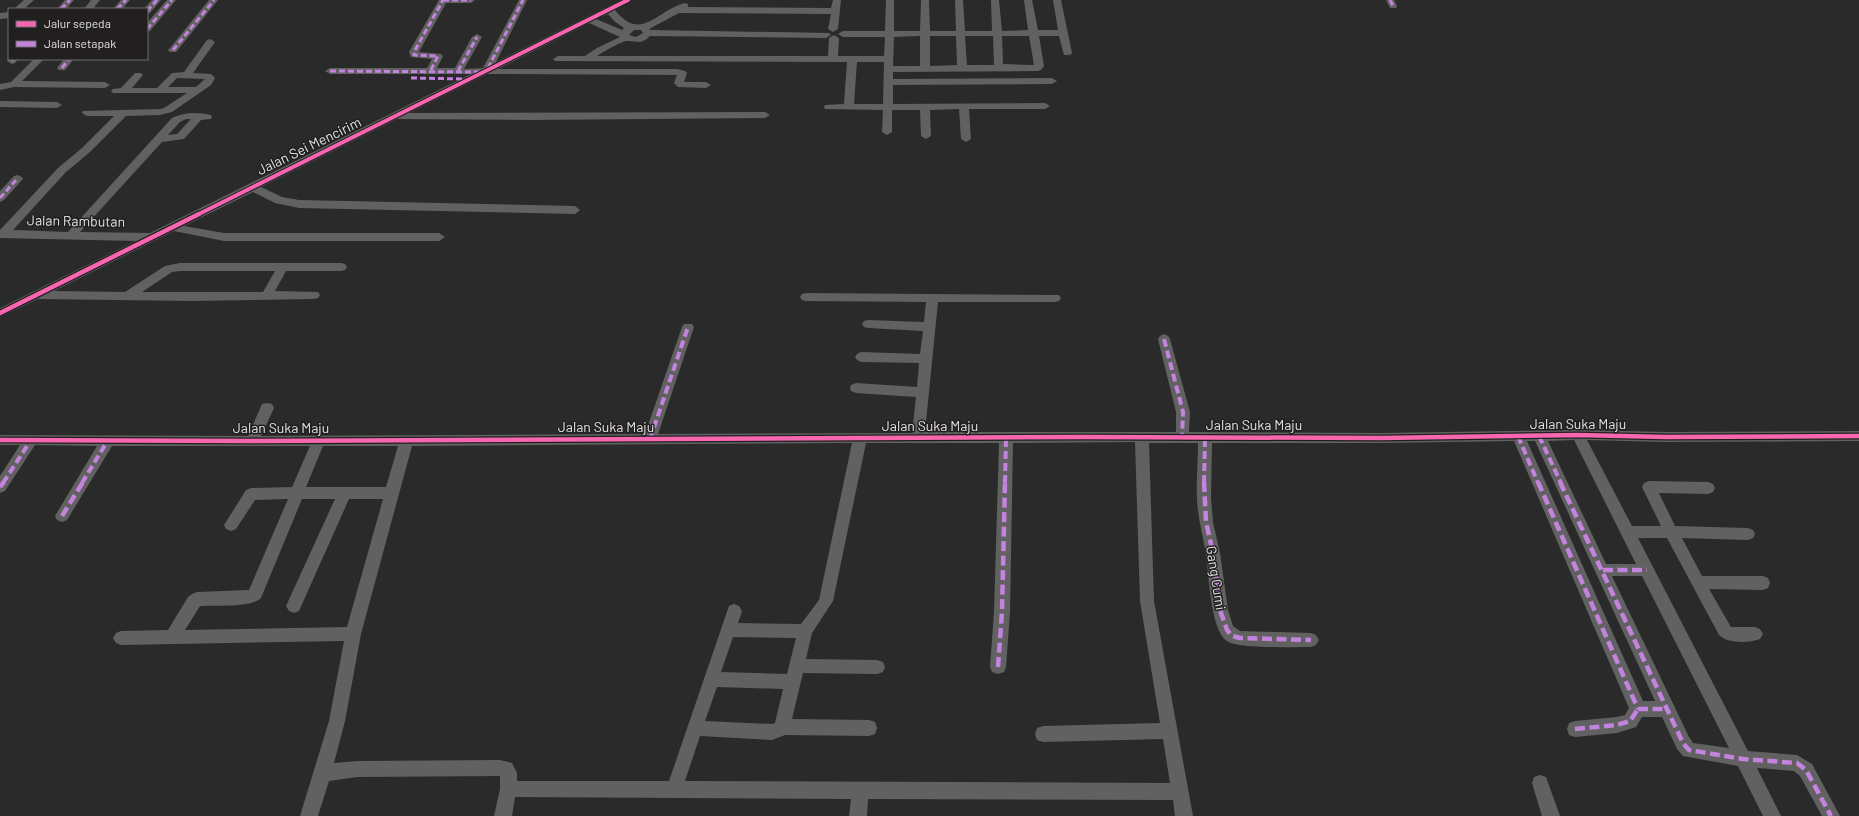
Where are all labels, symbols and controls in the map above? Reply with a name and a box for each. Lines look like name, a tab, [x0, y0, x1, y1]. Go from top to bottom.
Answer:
legend	[8, 8, 148, 60]
text: Jalur sepeda	[44, 16, 111, 30]
text: Jalan setapak	[44, 36, 116, 50]
street label: Jalan Sei Mencirim	[254, 113, 364, 178]
street label: Jalan Rambutan	[27, 211, 125, 230]
street label: Jalan Suka Maju	[1530, 415, 1626, 432]
street label: Jalan Suka Maju	[1206, 416, 1302, 433]
street label: Jalan Suka Maju	[882, 417, 978, 434]
street label: Jalan Suka Maju	[558, 418, 654, 435]
street label: Jalan Suka Maju	[233, 419, 329, 436]
street label: Gang Cumi	[1203, 545, 1230, 611]

